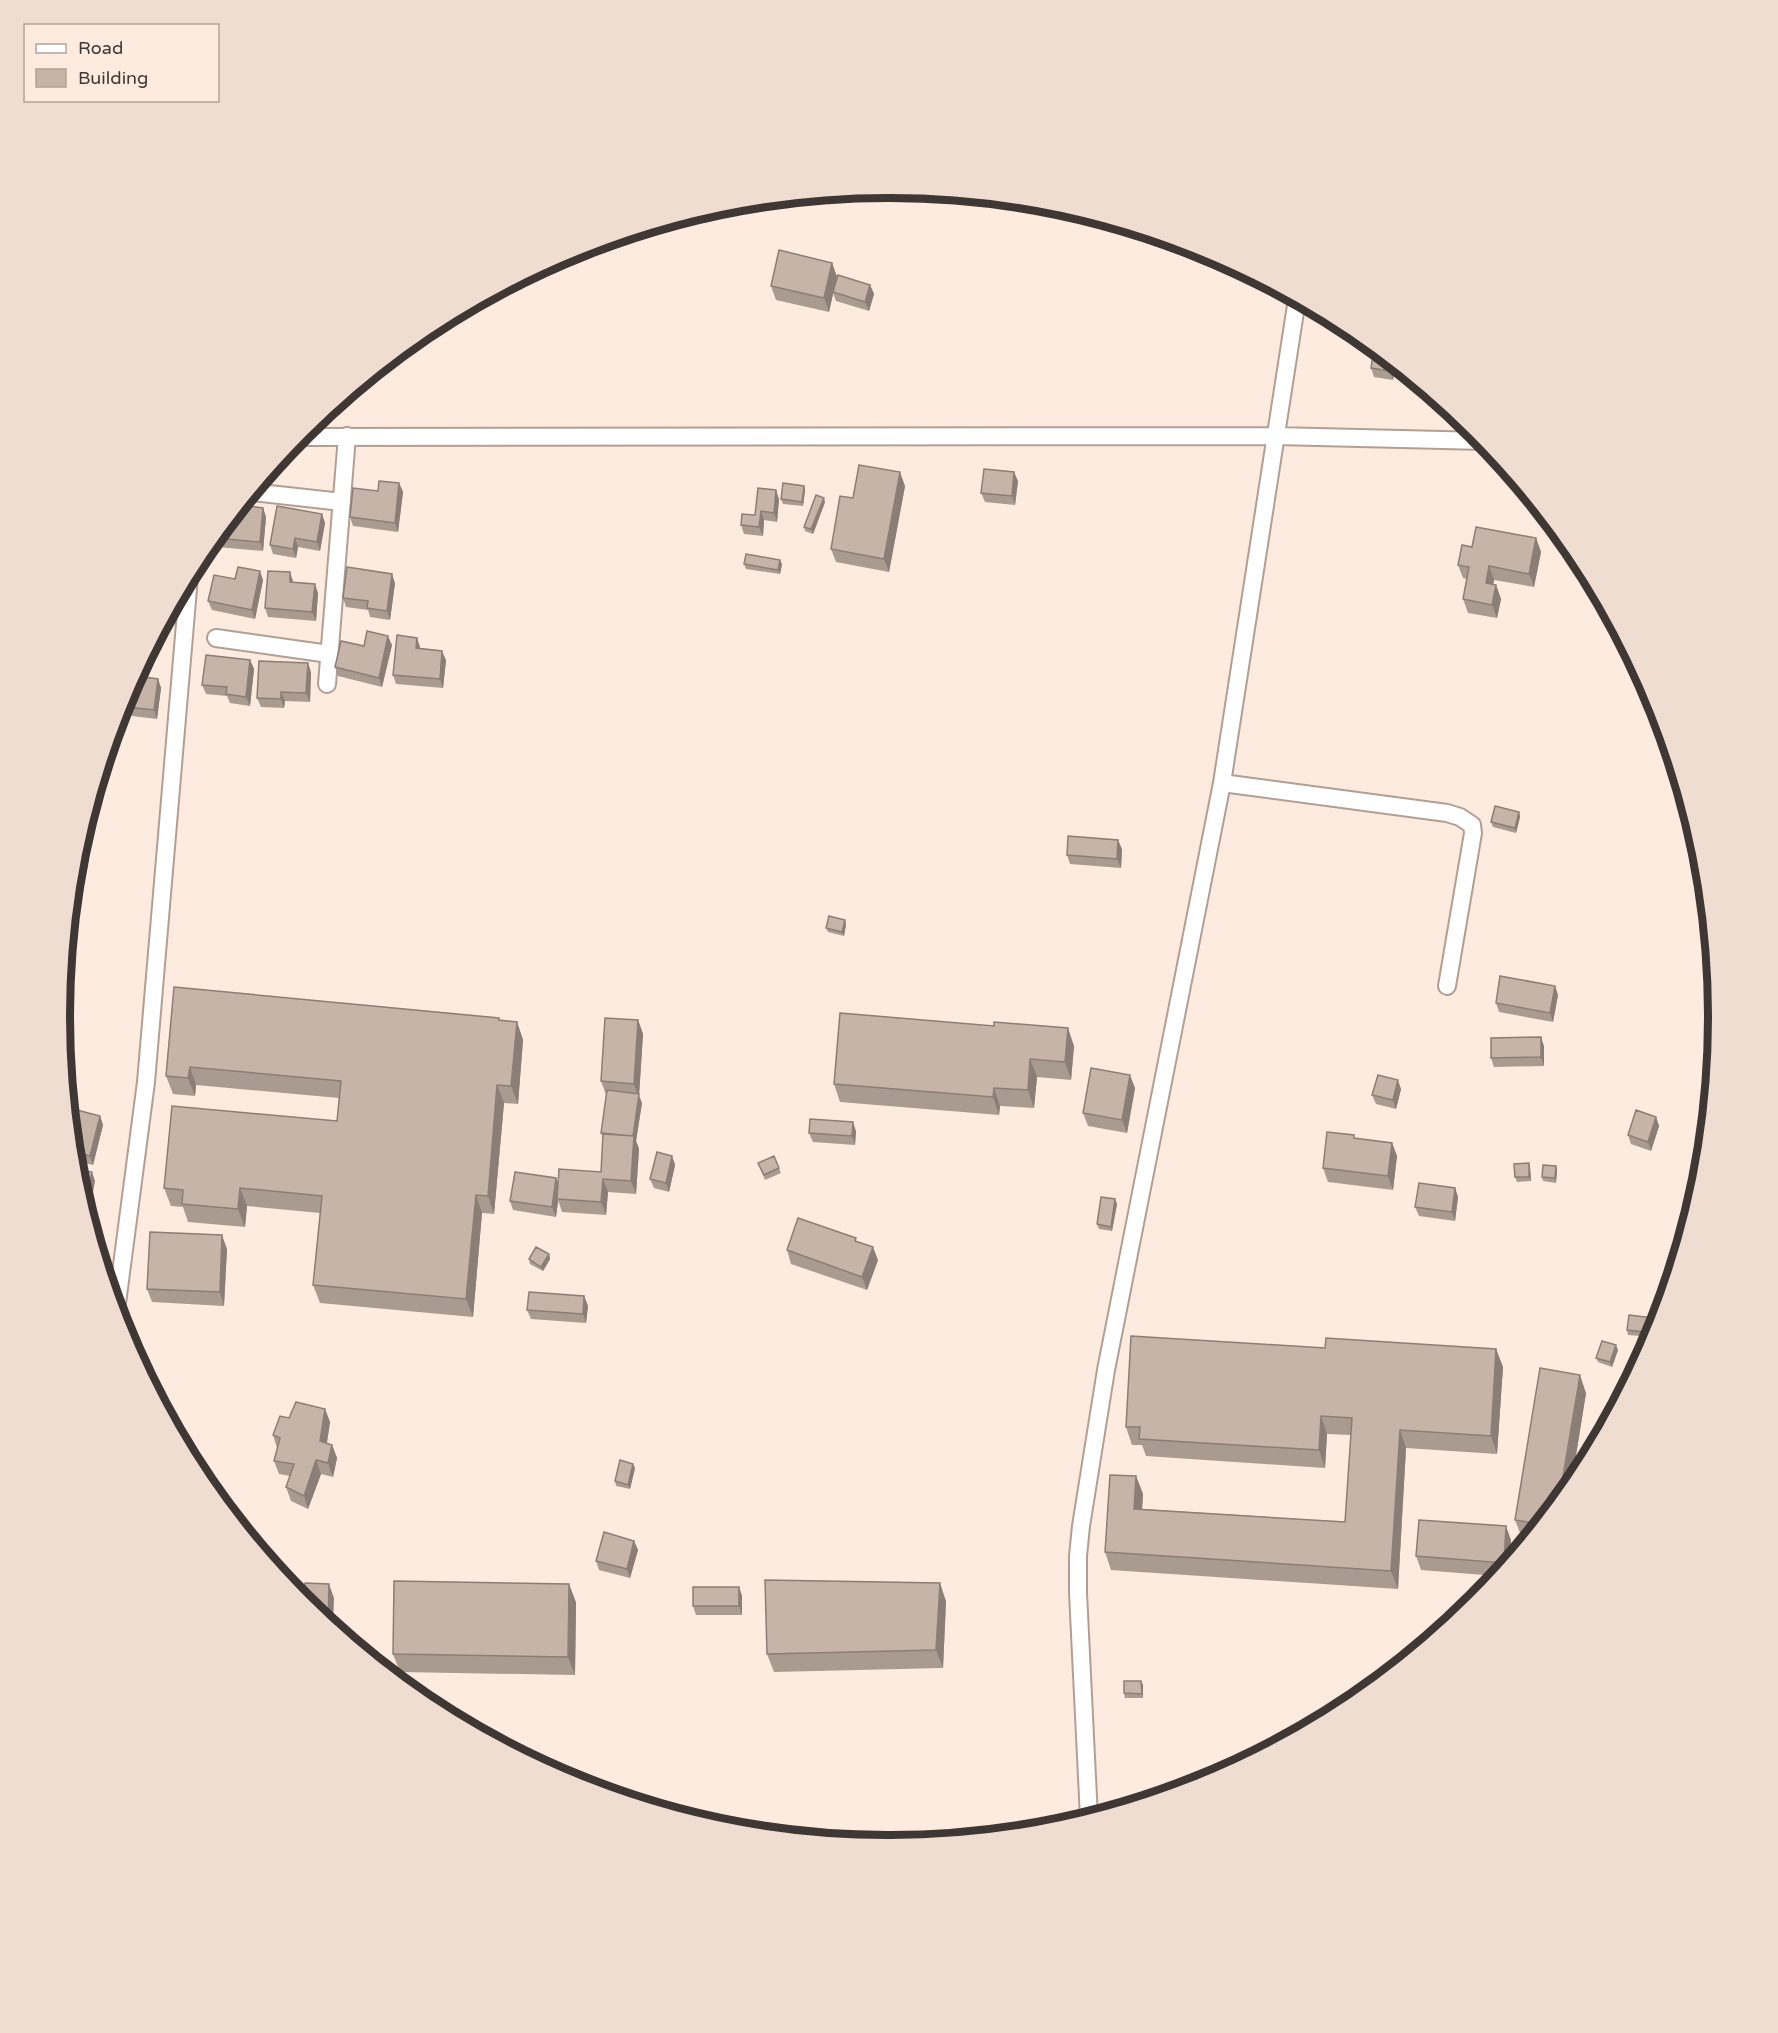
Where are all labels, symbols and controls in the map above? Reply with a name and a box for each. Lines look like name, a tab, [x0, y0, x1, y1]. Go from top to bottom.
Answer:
legend	[24, 24, 219, 102]
text: Road	[78, 37, 123, 59]
text: Building	[78, 67, 148, 89]

